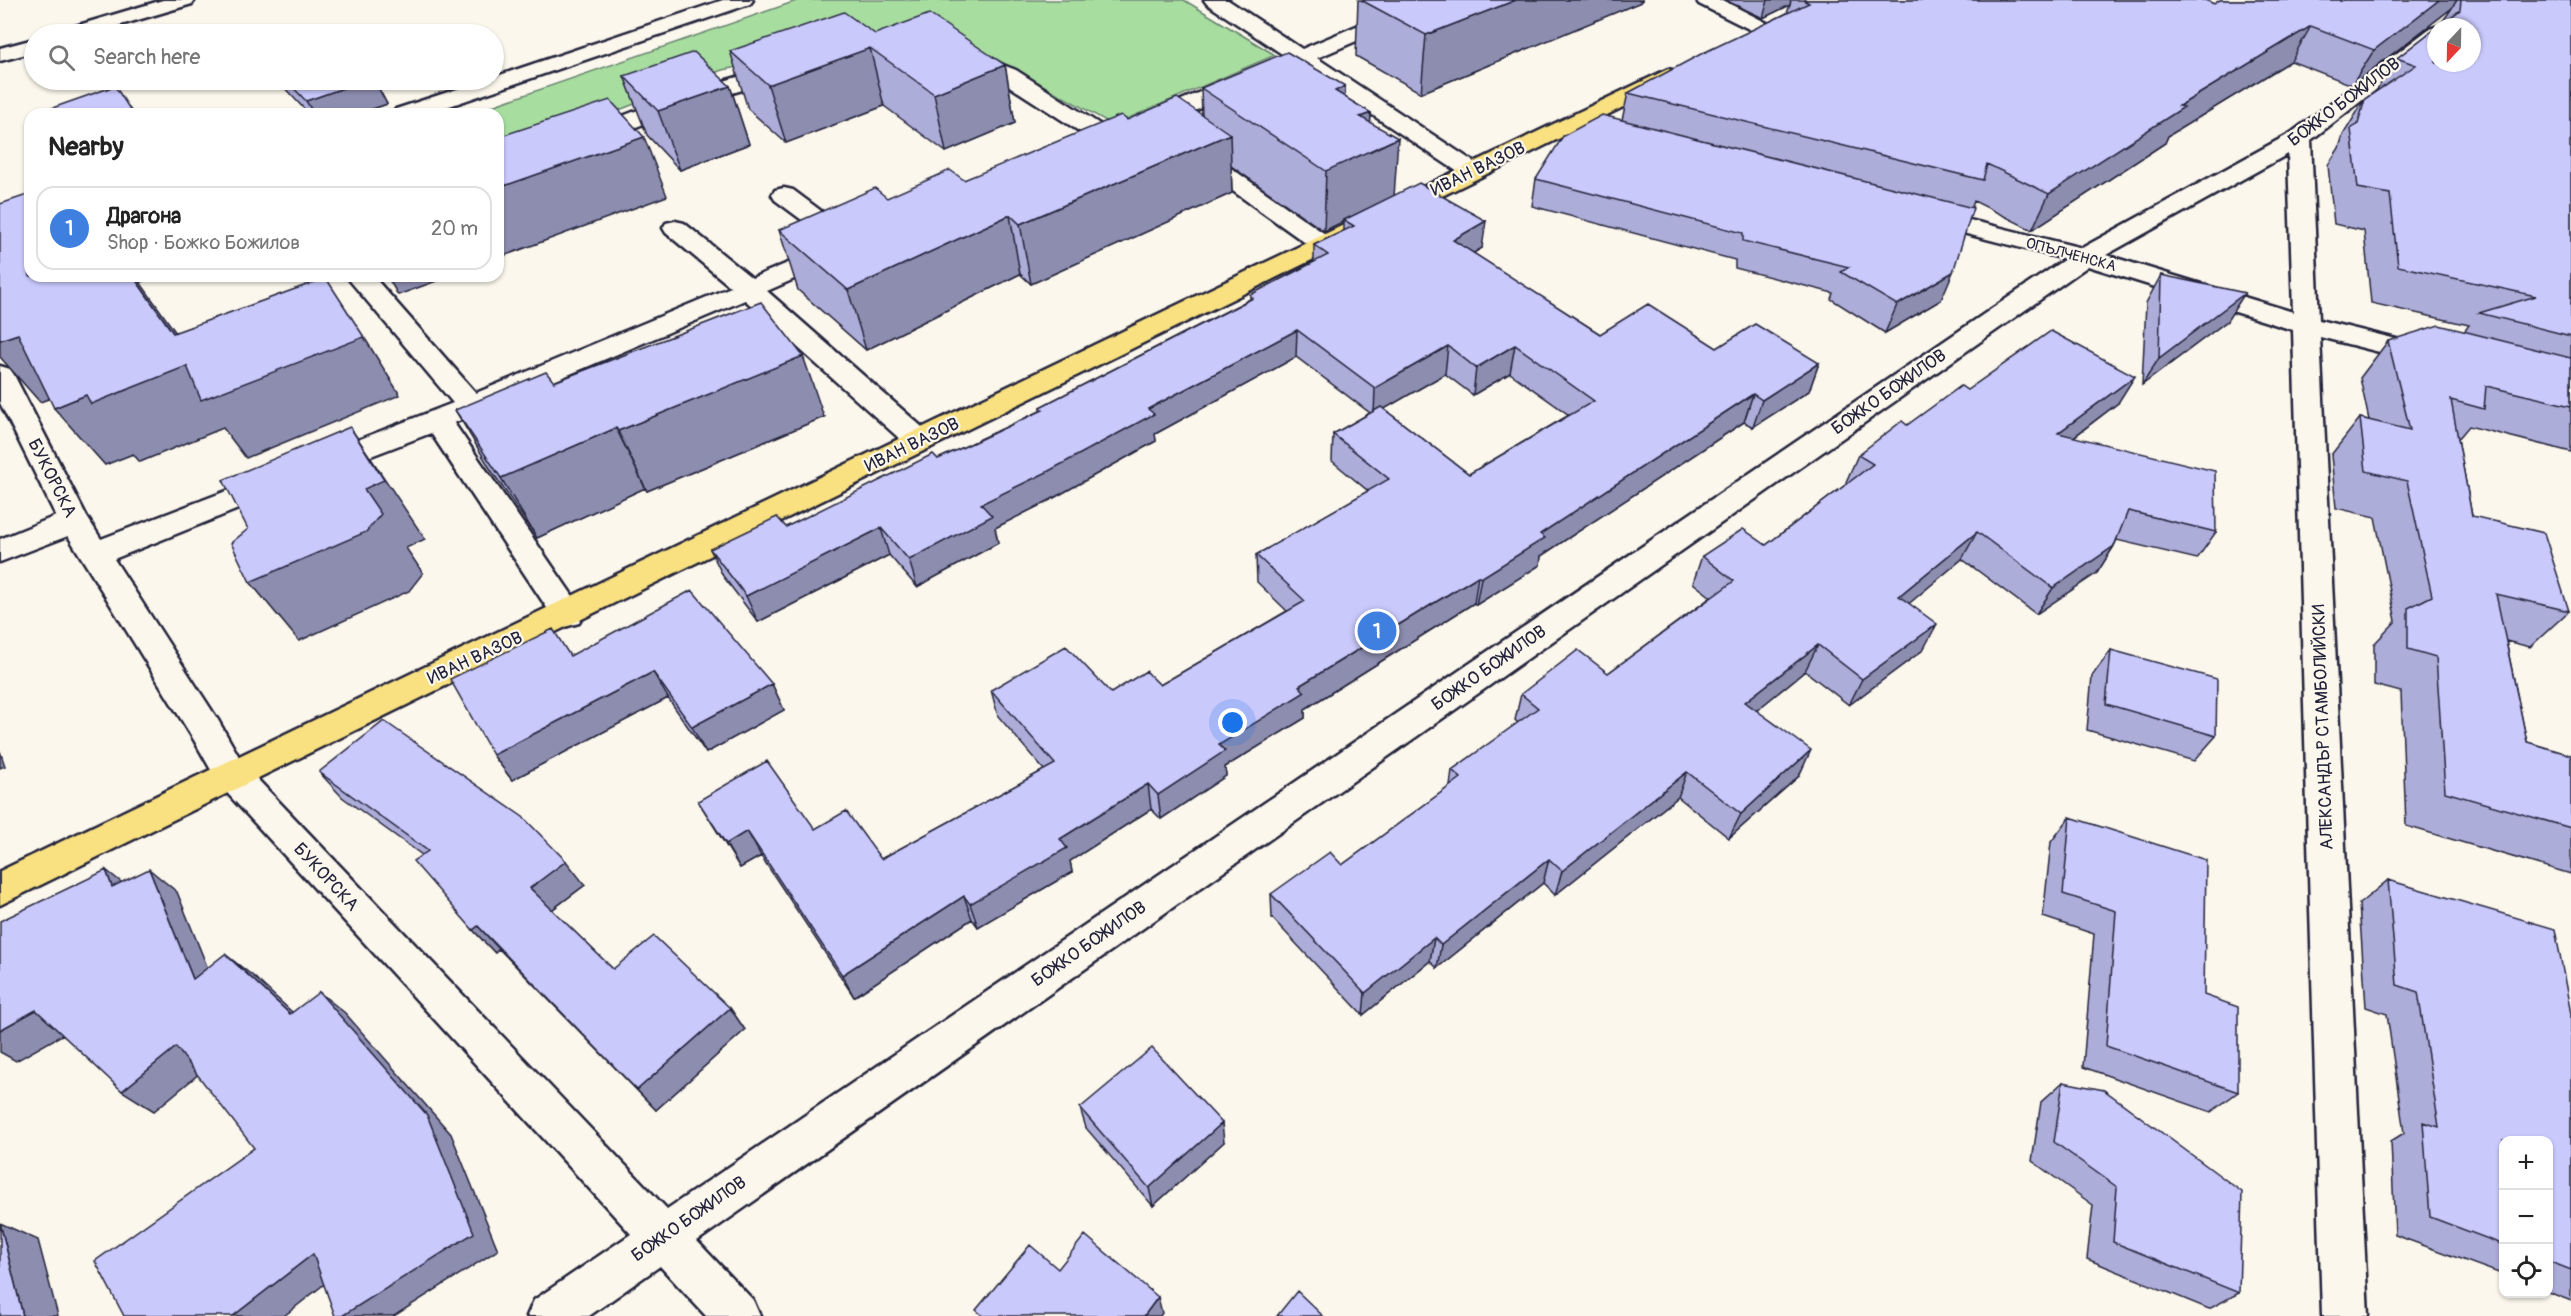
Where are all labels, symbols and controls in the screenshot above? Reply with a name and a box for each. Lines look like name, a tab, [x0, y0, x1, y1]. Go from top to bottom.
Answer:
north arrow	[2427, 18, 2481, 72]
search box	[24, 24, 504, 90]
icon: search	[45, 41, 78, 74]
text: Search here	[93, 43, 200, 71]
street label: БОЖКО БОЖИЛОВ	[2283, 52, 2405, 152]
text: Nearby	[48, 131, 124, 163]
street label: ИВАН ВАЗОВ	[1427, 136, 1529, 202]
text: Драгона	[107, 202, 181, 230]
text: 1	[66, 216, 73, 241]
text: 20 m	[431, 216, 478, 241]
text: Shop · Божко Божилов	[107, 230, 300, 255]
street label: ОПЪЛЧЕНСКА	[2024, 234, 2118, 276]
street label: БОЖКО БОЖИЛОВ	[1827, 344, 1951, 440]
street label: ИВАН ВАЗОВ	[861, 412, 963, 478]
street label: БУКОРСКА	[22, 435, 82, 522]
street label: АЛЕКСАНДЪР СТАМБОЛИЙСКИ	[2307, 603, 2339, 850]
pin: 1	[1358, 608, 1396, 654]
street label: БОЖКО БОЖИЛОВ	[1427, 620, 1551, 716]
street label: ИВАН ВАЗОВ	[424, 626, 526, 690]
your location	[1218, 708, 1247, 737]
street label: БУКОРСКА	[288, 838, 364, 916]
street label: БОЖКО БОЖИЛОВ	[1027, 896, 1151, 992]
map controls	[2499, 1136, 2553, 1298]
button: +	[2499, 1136, 2553, 1190]
street label: БОЖКО БОЖИЛОВ	[627, 1171, 751, 1267]
button: −	[2499, 1190, 2553, 1244]
button: locate	[2499, 1244, 2553, 1298]

